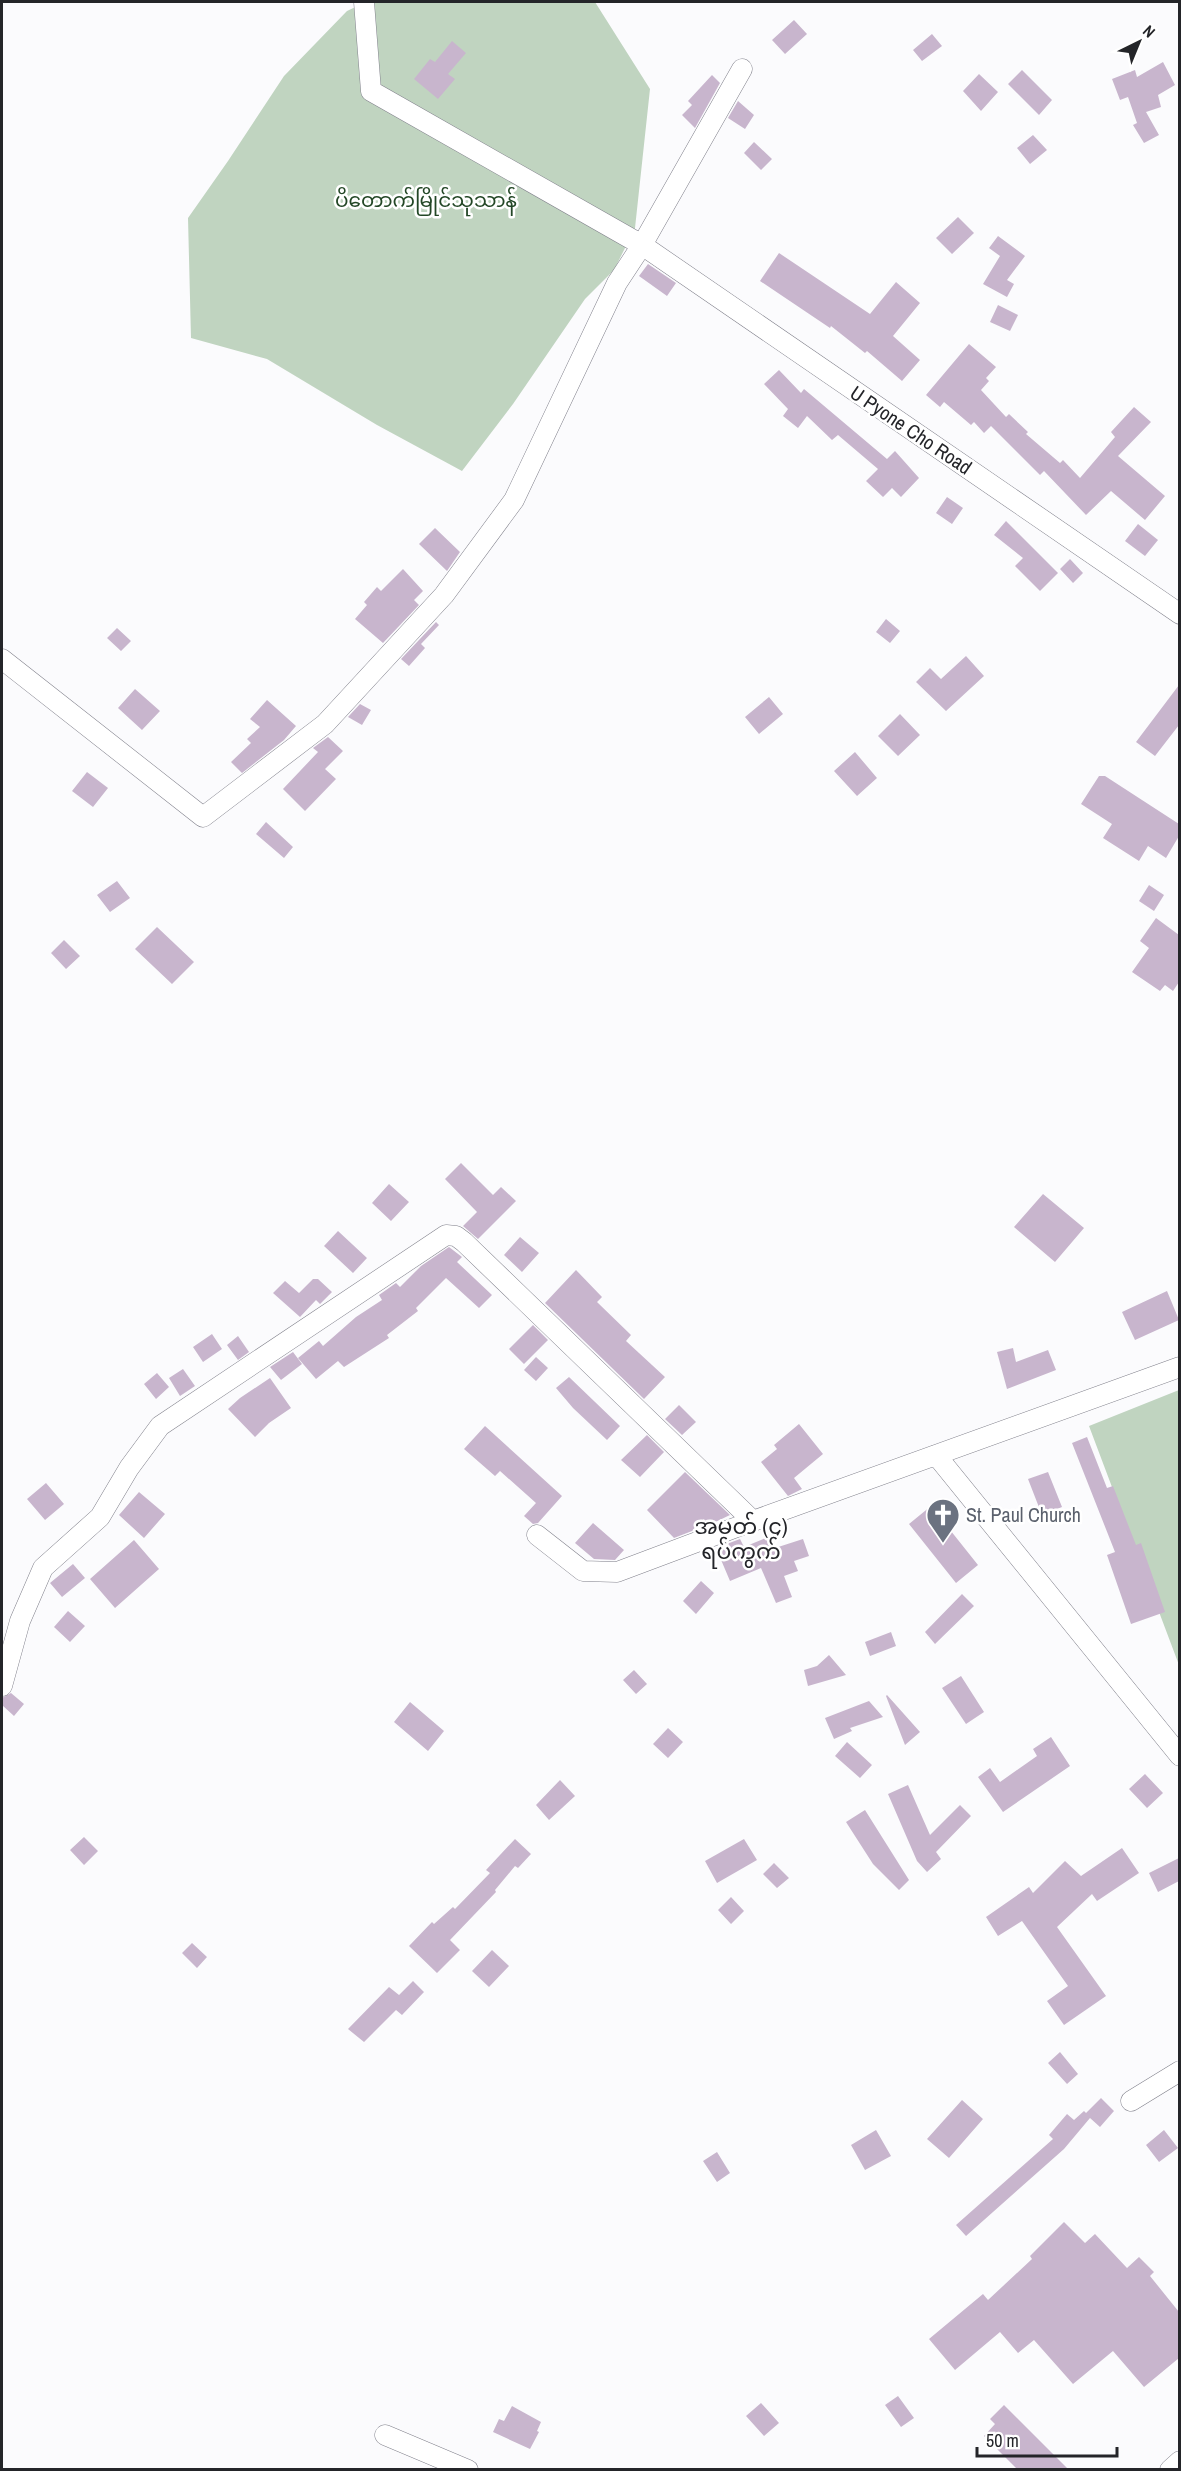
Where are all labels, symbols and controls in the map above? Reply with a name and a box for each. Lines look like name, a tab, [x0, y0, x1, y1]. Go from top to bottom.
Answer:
north arrow	[1109, 12, 1169, 72]
text: N	[1138, 20, 1160, 42]
park label: ပိတောက်မြိုင်သုသာန်	[335, 186, 517, 217]
street label: U Pyone Cho Road	[845, 379, 977, 480]
church icon: St. Paul Church	[925, 1497, 961, 1544]
place label: St. Paul Church	[966, 1501, 1081, 1528]
district label: အမှတ် (၄) ရပ်ကွက်	[694, 1511, 788, 1569]
scale bar	[977, 2420, 1116, 2458]
text: 50 m	[986, 2428, 1019, 2453]

